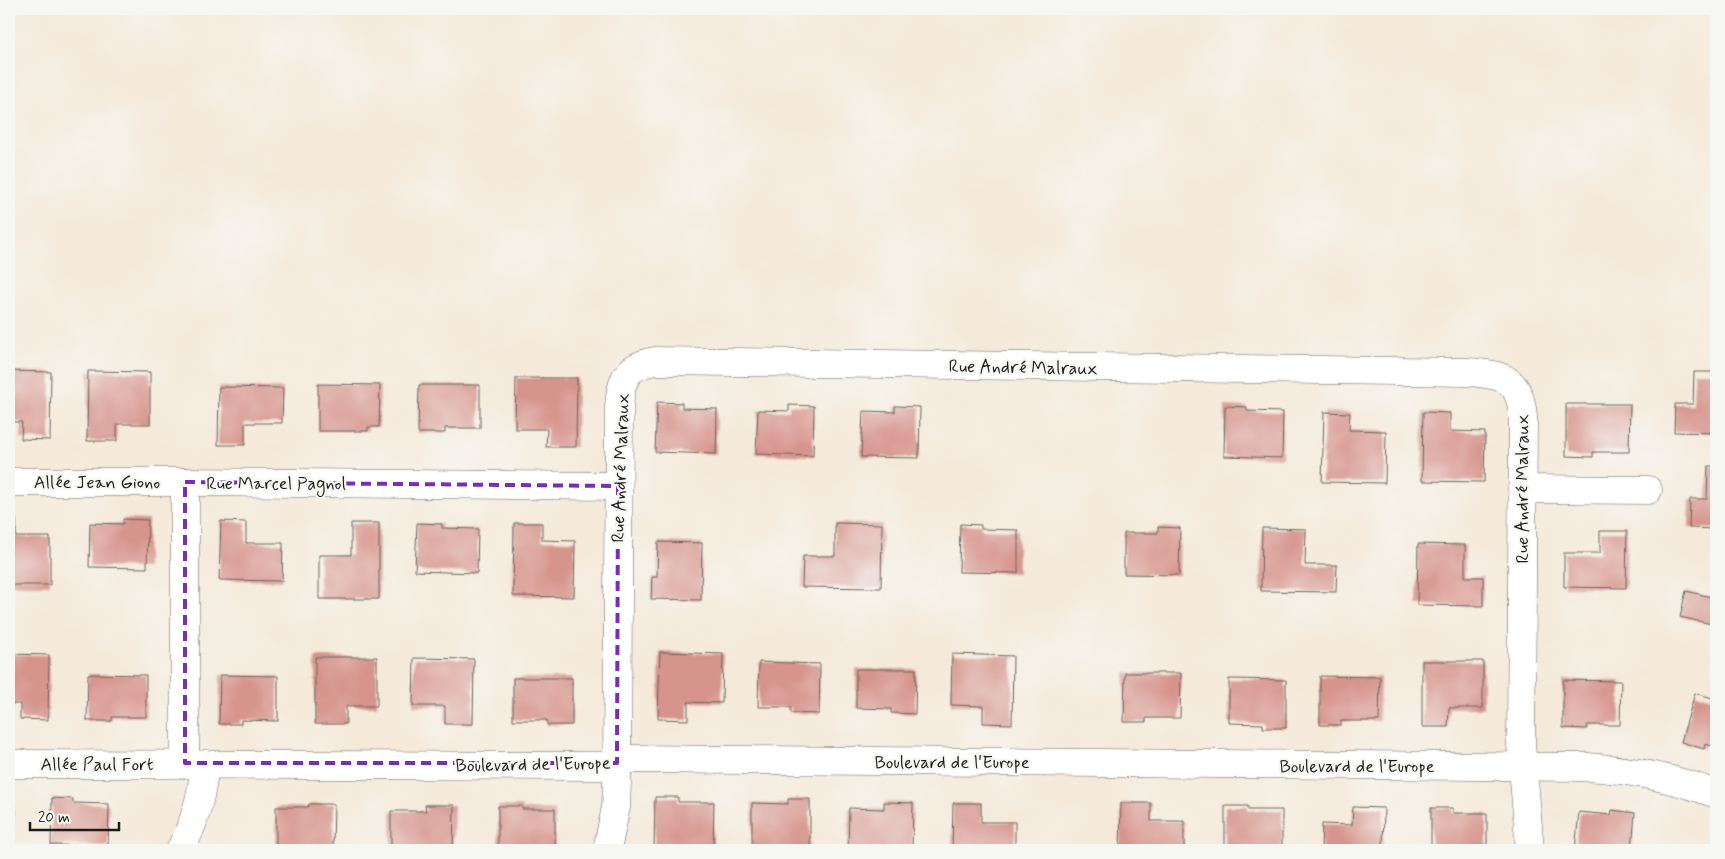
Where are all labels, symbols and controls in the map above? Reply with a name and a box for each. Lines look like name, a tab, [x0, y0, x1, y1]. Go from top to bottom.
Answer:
street label: Rue André Malraux	[948, 355, 1098, 381]
street label: Rue André Malraux	[606, 393, 636, 543]
street label: Rue André Malraux	[1511, 415, 1535, 564]
street label: Allée Jean Giono	[34, 471, 160, 495]
street label: Rue Marcel Pagnol	[206, 472, 346, 497]
street label: Boulevard de l'Europe	[874, 751, 1030, 775]
street label: Boulevard de l'Europe	[455, 752, 611, 778]
street label: Allée Paul Fort	[40, 753, 154, 777]
street label: Boulevard de l'Europe	[1279, 755, 1435, 779]
scale bar	[30, 799, 119, 831]
text: 20 m	[38, 808, 70, 828]

